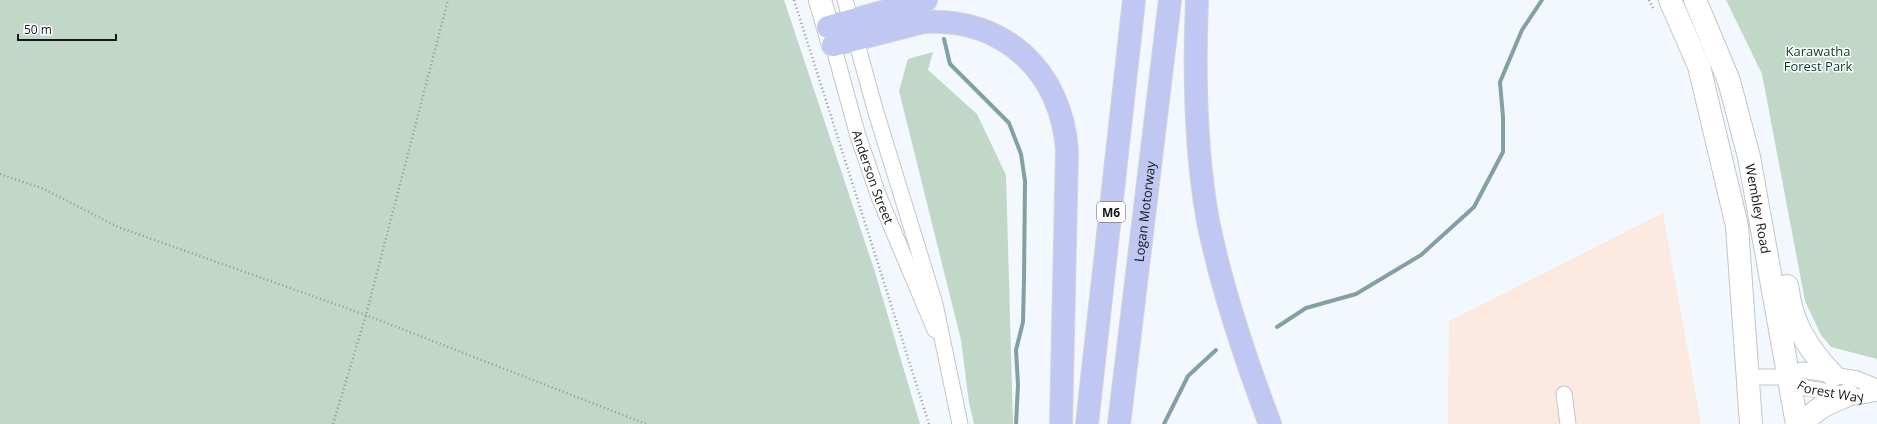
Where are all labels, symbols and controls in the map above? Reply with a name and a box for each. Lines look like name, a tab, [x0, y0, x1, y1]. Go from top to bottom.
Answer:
scale bar	[18, 16, 116, 42]
text: 50 m	[24, 21, 52, 38]
park label: Karawatha Forest Park	[1784, 42, 1852, 75]
street label: Anderson Street	[848, 128, 898, 227]
street label: Logan Motorway	[1130, 160, 1160, 263]
street label: Wembley Road	[1741, 162, 1775, 255]
road number: M6	[1097, 202, 1125, 222]
street label: Forest Way	[1794, 376, 1866, 406]

